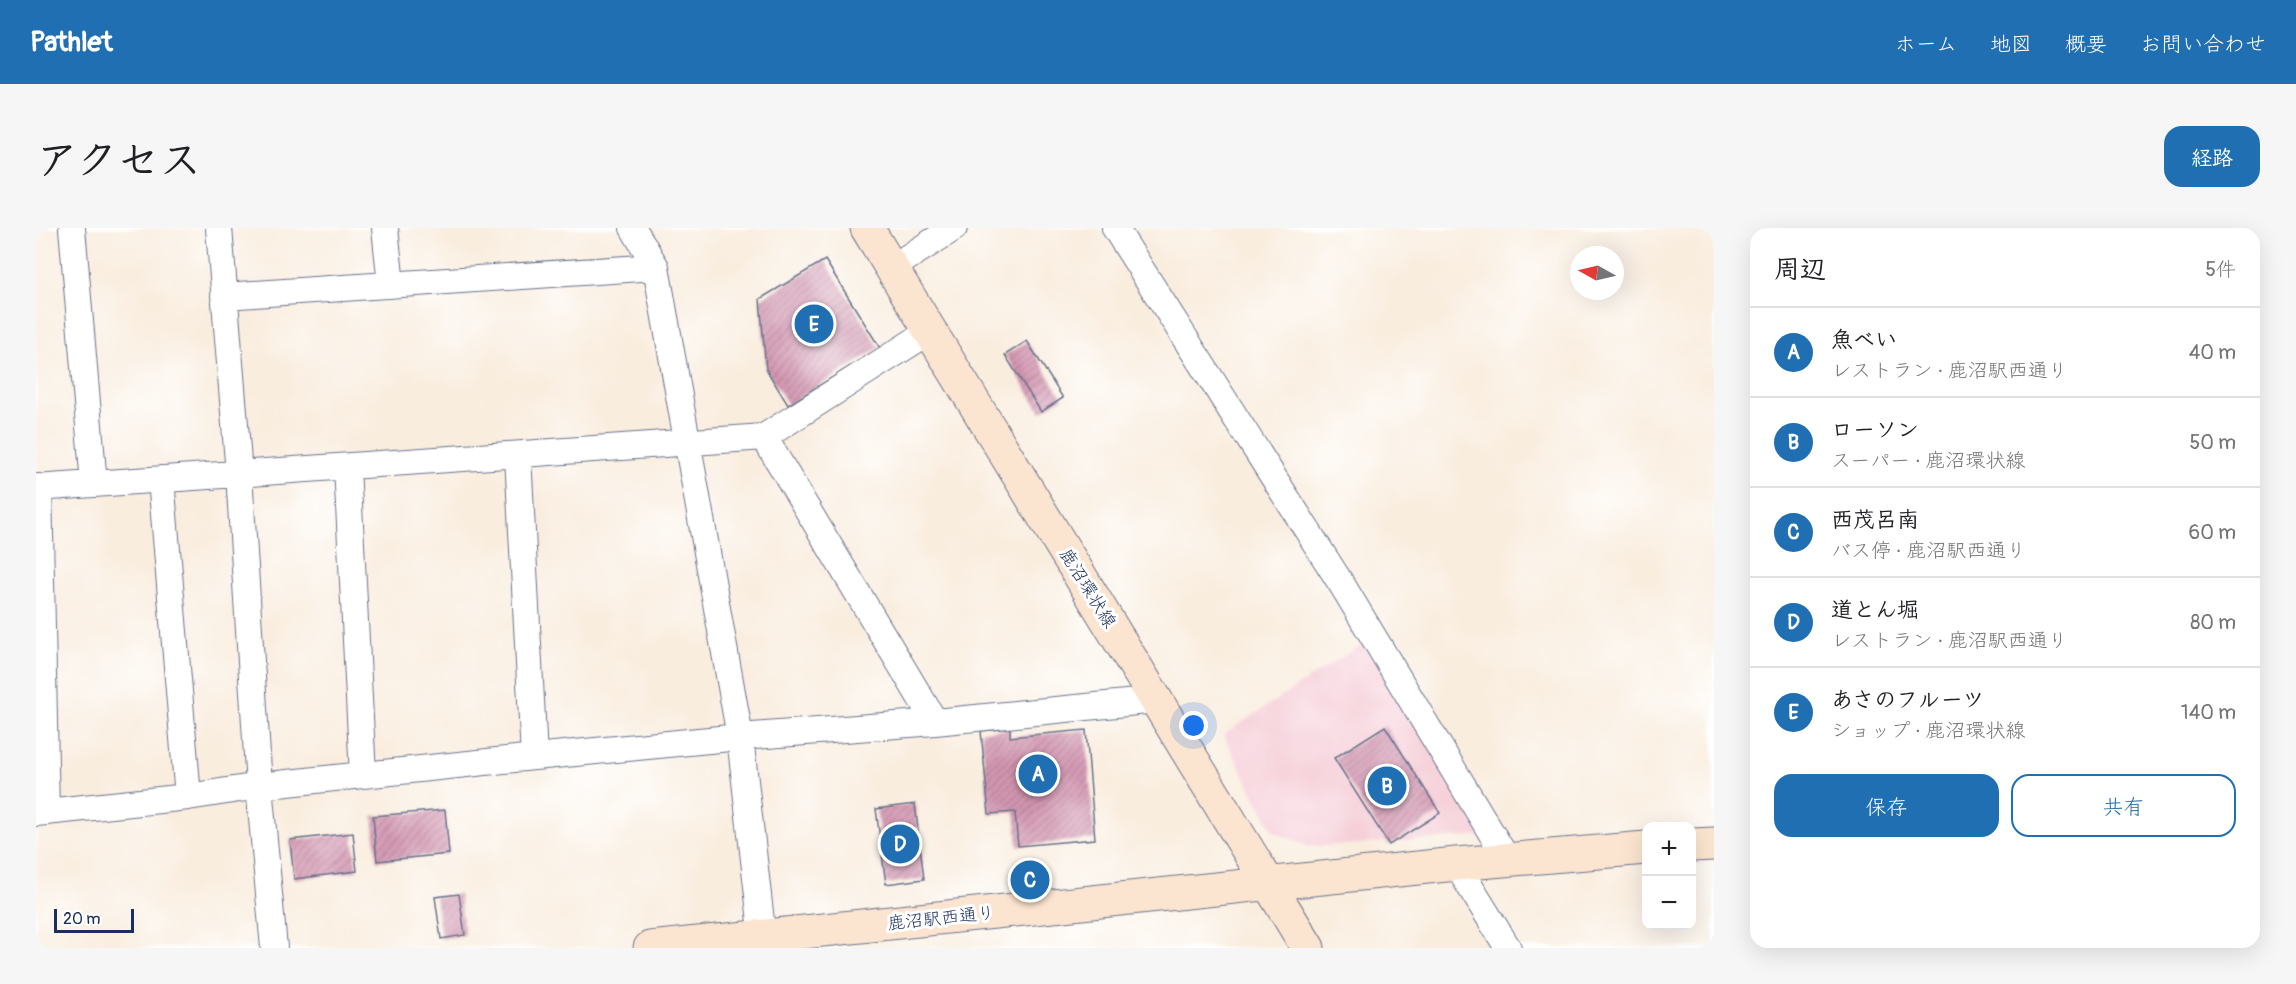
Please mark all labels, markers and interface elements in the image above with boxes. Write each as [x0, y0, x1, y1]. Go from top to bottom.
text: Pathlet [30, 25, 113, 60]
text: ホーム [1895, 31, 1957, 58]
text: 地図 [1990, 31, 2032, 58]
text: 概要 [2065, 31, 2107, 58]
text: お問い合わせ [2140, 31, 2266, 58]
button: 経路 [2164, 126, 2260, 187]
text: アクセス [36, 135, 201, 187]
north arrow [1570, 246, 1624, 300]
text: 周辺 [1774, 254, 1826, 286]
text: 5件 [2205, 257, 2236, 282]
pin: E [794, 302, 834, 346]
text: 魚べい [1831, 326, 1897, 354]
text: A [1787, 340, 1800, 365]
text: 40 m [2189, 340, 2236, 365]
text: レストラン · 鹿沼駅西通り [1831, 358, 2068, 383]
text: ローソン [1831, 416, 1919, 444]
text: B [1788, 430, 1799, 455]
text: 50 m [2189, 430, 2236, 455]
text: スーパー · 鹿沼環状線 [1831, 448, 2025, 473]
text: 西茂呂南 [1831, 506, 1919, 534]
text: C [1787, 520, 1800, 545]
text: 60 m [2189, 520, 2236, 545]
text: バス停 · 鹿沼駅西通り [1831, 538, 2026, 563]
street label: 鹿沼環状線 [1054, 544, 1121, 633]
text: 道とん堀 [1831, 596, 1919, 624]
text: D [1787, 610, 1800, 635]
text: 80 m [2190, 610, 2236, 635]
text: レストラン · 鹿沼駅西通り [1831, 628, 2068, 653]
text: あさのフルーツ [1831, 686, 1984, 714]
text: E [1788, 700, 1799, 725]
text: 140 m [2181, 700, 2236, 725]
your location [1179, 711, 1208, 740]
text: ショップ · 鹿沼環状線 [1831, 718, 2025, 743]
pin: A [1018, 752, 1058, 796]
pin: B [1368, 764, 1406, 808]
button: 保存 [1774, 774, 1999, 837]
button: 共有 [2011, 774, 2236, 837]
pin: D [880, 822, 920, 866]
map controls [1642, 822, 1696, 930]
button: + [1642, 822, 1696, 876]
pin: C [1010, 858, 1050, 902]
button: − [1642, 876, 1696, 930]
street label: 鹿沼駅西通り [886, 901, 996, 936]
scale bar [54, 906, 134, 934]
text: 20 m [63, 909, 101, 929]

